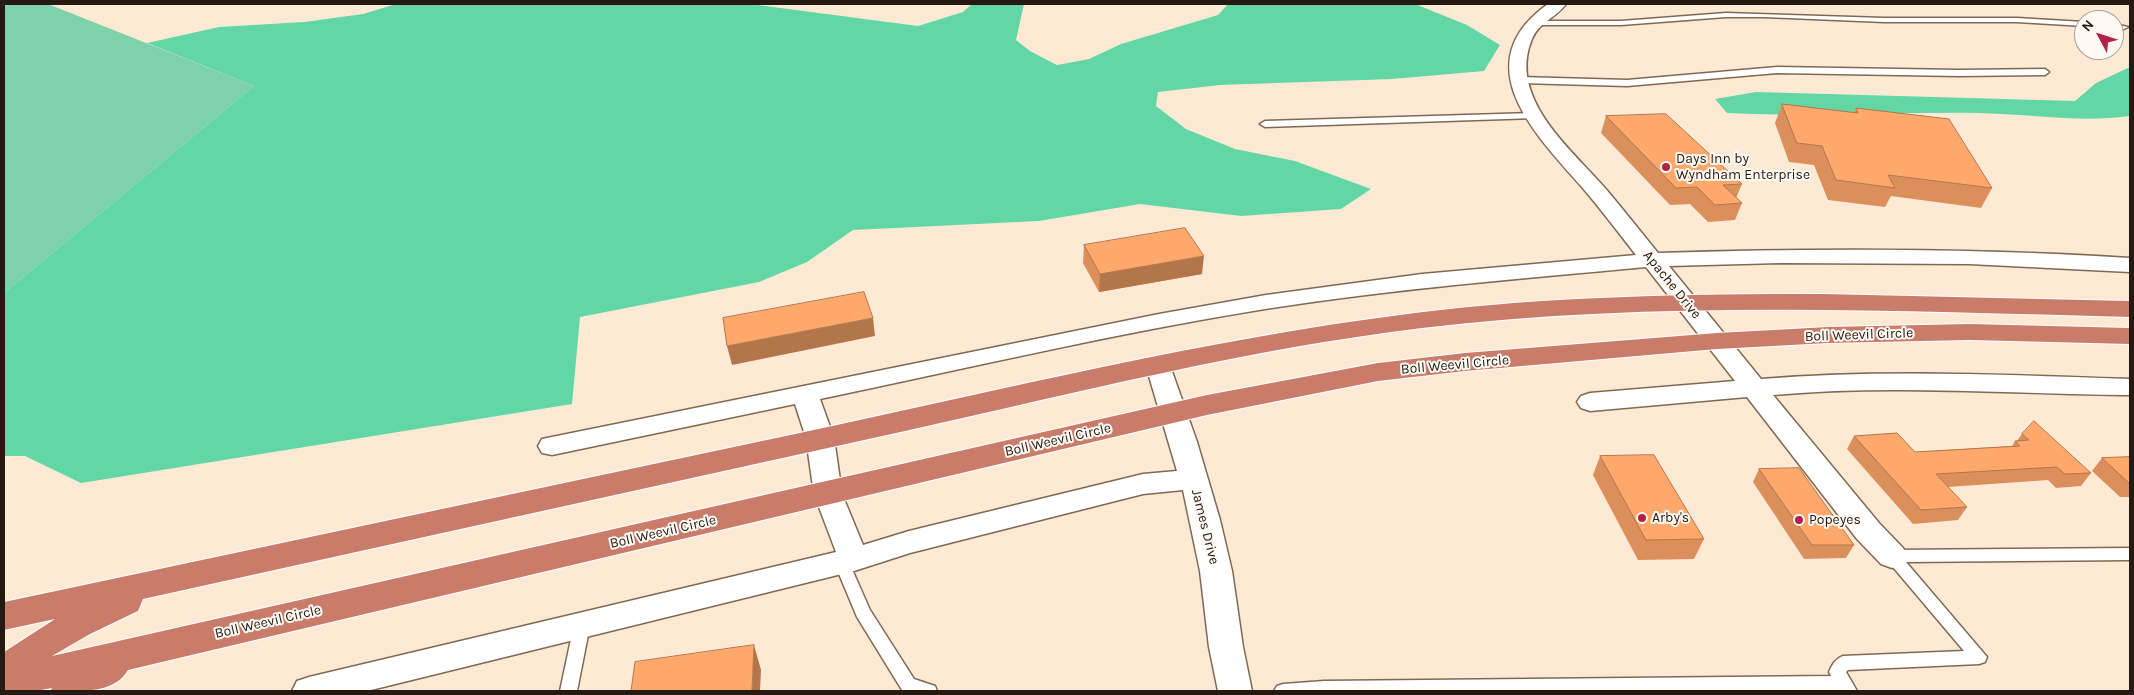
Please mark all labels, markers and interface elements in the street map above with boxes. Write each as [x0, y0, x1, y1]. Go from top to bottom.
north arrow [2074, 10, 2124, 60]
text: N [2078, 16, 2098, 35]
place label: Days Inn by Wyndham Enterprise [1676, 151, 1810, 184]
marker: Days Inn by Wyndham Enterprise [1660, 161, 1672, 173]
street label: Apache Drive [1639, 248, 1705, 322]
street label: Boll Weevil Circle [1804, 325, 1914, 345]
street label: Boll Weevil Circle [1400, 352, 1510, 378]
street label: Boll Weevil Circle [1003, 420, 1113, 460]
street label: James Drive [1188, 488, 1222, 566]
place label: Arby's [1652, 510, 1689, 526]
street label: Boll Weevil Circle [608, 512, 718, 552]
marker: Arby's [1636, 512, 1648, 524]
place label: Popeyes [1809, 512, 1861, 528]
marker: Popeyes [1793, 514, 1805, 526]
street label: Boll Weevil Circle [213, 602, 323, 642]

